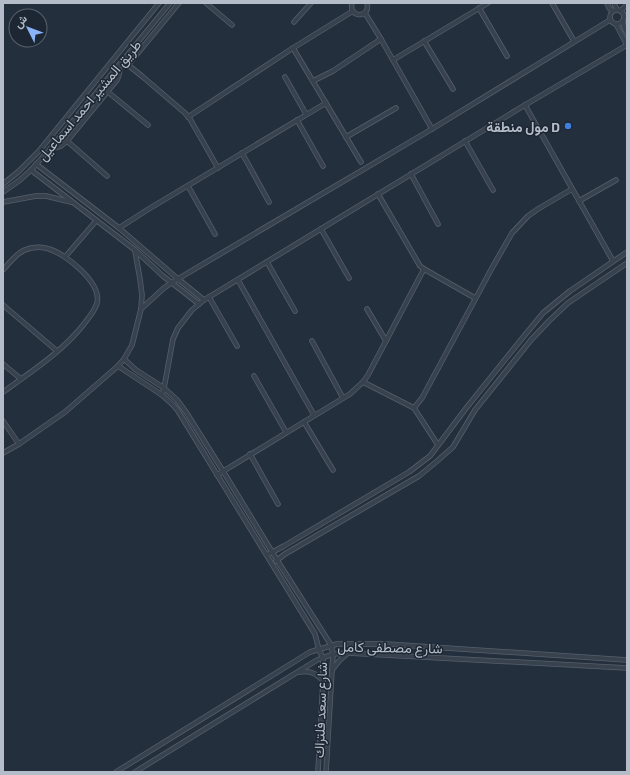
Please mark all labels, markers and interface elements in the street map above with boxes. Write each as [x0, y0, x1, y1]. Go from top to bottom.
north arrow [8, 8, 48, 48]
text: ش [11, 12, 30, 31]
street label: طريق المشير احمد اسماعيل [33, 36, 145, 165]
place label: مول منطقة D [486, 118, 560, 136]
marker: مول منطقة D [563, 121, 573, 131]
street label: شارع مصطفى كامل [337, 638, 443, 659]
street label: شارع سعد فلتراك [310, 662, 333, 758]

